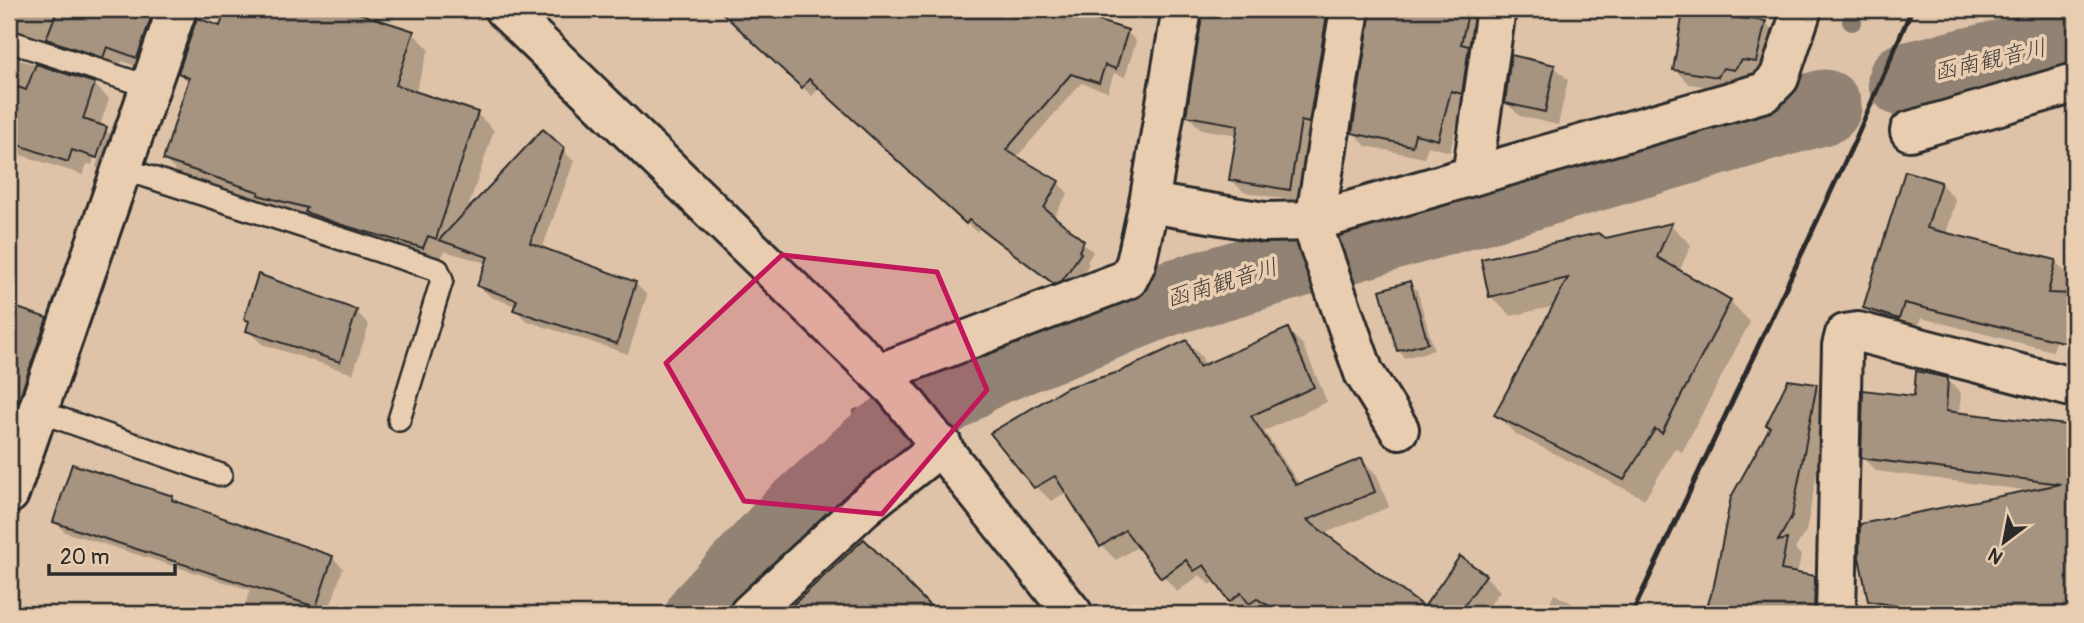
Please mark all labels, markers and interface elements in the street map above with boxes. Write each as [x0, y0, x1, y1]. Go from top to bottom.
water label: 函南観音川 [1931, 33, 2049, 87]
water label: 函南観音川 [1163, 252, 1281, 314]
north arrow [1968, 508, 2038, 578]
scale bar [49, 532, 175, 576]
text: N [1984, 542, 2007, 569]
text: 20 m [60, 544, 109, 571]

